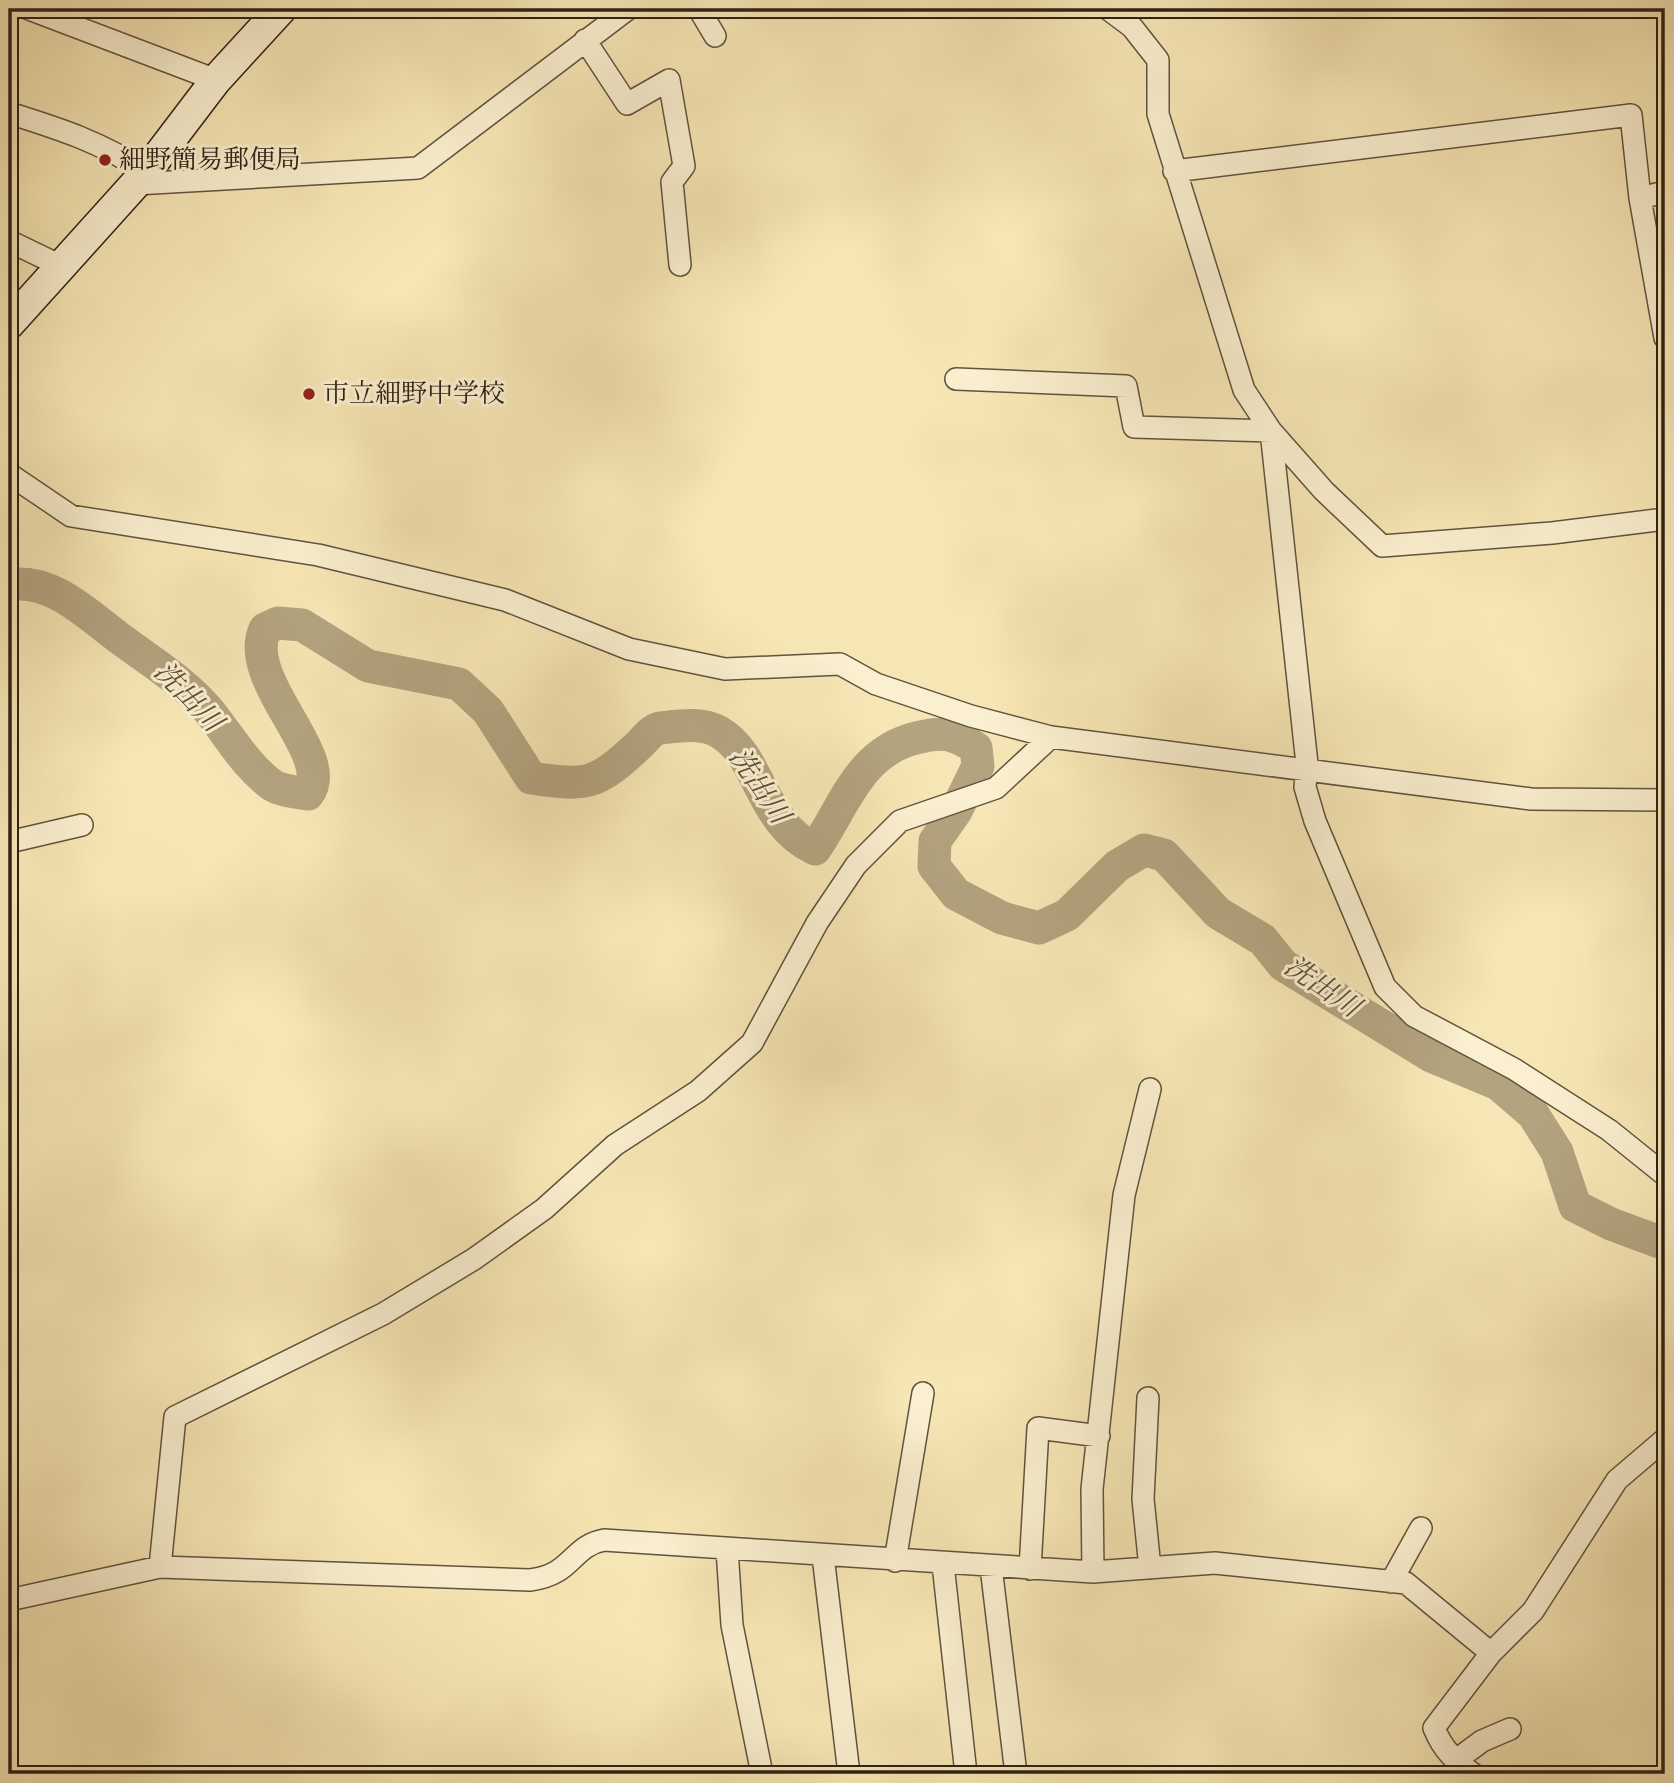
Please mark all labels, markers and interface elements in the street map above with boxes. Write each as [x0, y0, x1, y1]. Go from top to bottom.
place label: 細野簡易郵便局 [119, 144, 301, 176]
marker: 細野簡易郵便局 [97, 152, 113, 168]
place label: 市立細野中学校 [323, 378, 505, 410]
marker: 市立細野中学校 [301, 386, 317, 402]
water label: 洗出川 [146, 655, 232, 742]
water label: 洗出川 [721, 741, 799, 833]
water label: 洗出川 [1277, 949, 1369, 1027]

